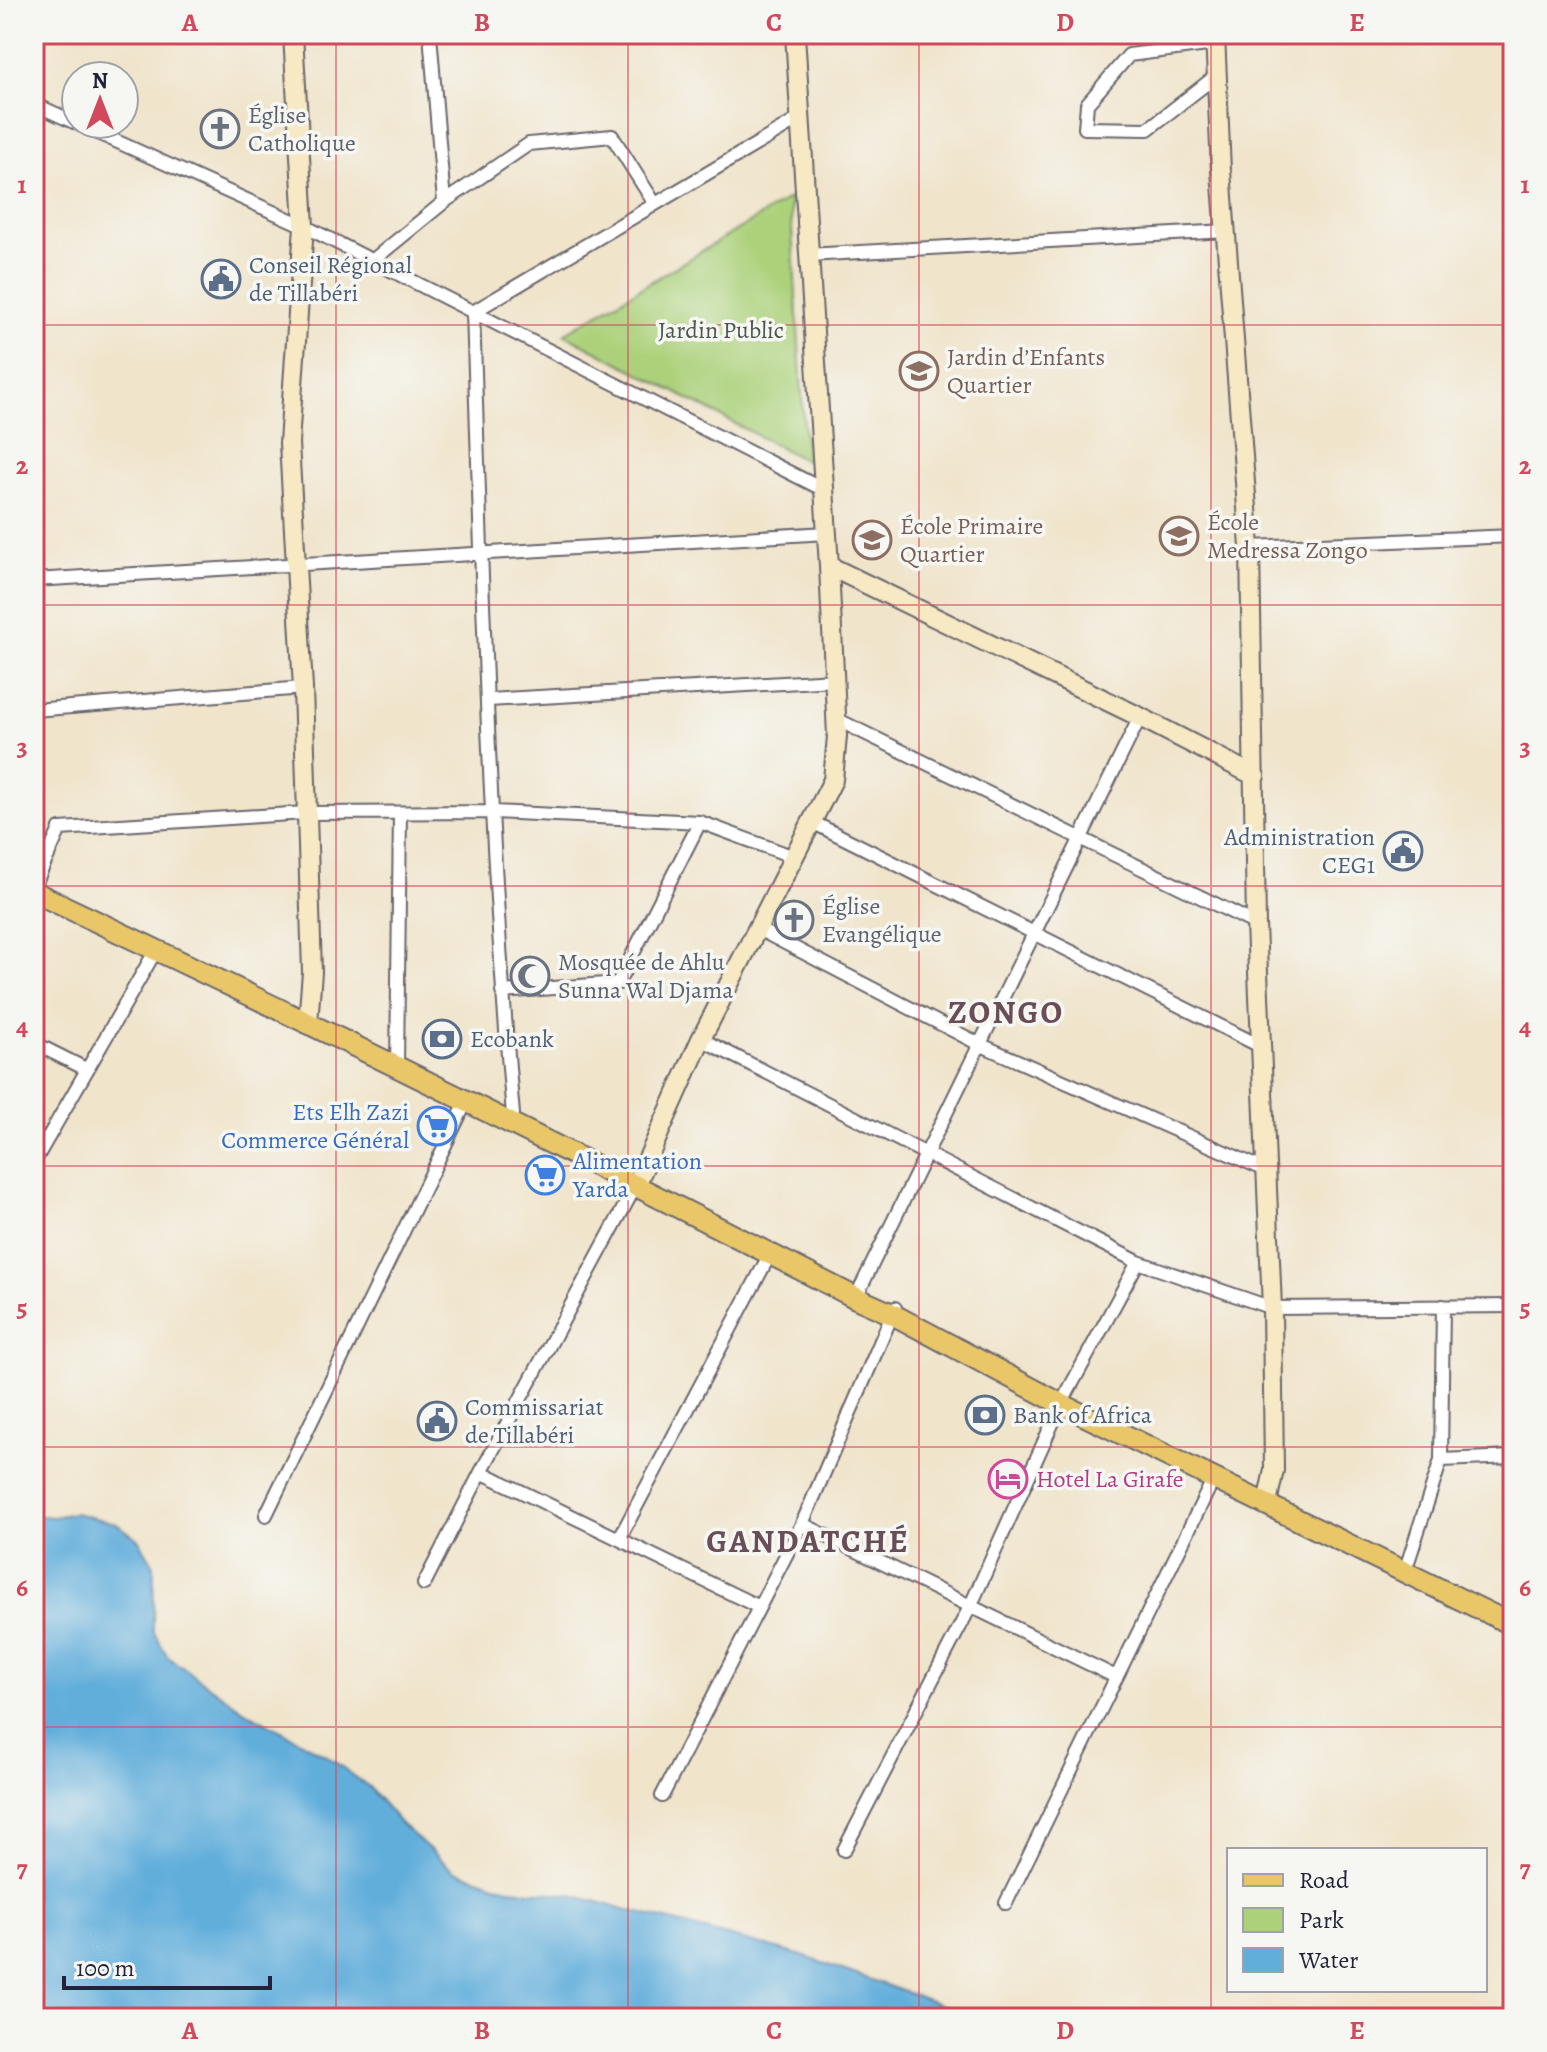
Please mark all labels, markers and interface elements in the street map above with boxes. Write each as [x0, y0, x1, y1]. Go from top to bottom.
text: A [181, 5, 199, 40]
text: B [474, 5, 490, 40]
text: C [766, 5, 782, 40]
text: D [1056, 5, 1074, 40]
text: E [1349, 5, 1365, 40]
north arrow [60, 60, 140, 140]
text: N [92, 66, 108, 96]
place label: Église Catholique [248, 99, 356, 159]
church icon: Église Catholique [199, 108, 241, 150]
text: 1 [17, 167, 27, 202]
text: 1 [1520, 167, 1530, 202]
place label: Conseil Régional de Tillabéri [249, 249, 412, 309]
public building icon: Conseil Régional de Tillabéri [200, 258, 242, 300]
park label: Jardin Public [658, 314, 784, 346]
place label: Jardin d’Enfants Quartier [947, 341, 1105, 401]
school or university icon: Jardin d’Enfants Quartier [898, 350, 940, 392]
text: 2 [16, 448, 29, 483]
text: 2 [1519, 448, 1532, 483]
place label: École Medressa Zongo [1207, 506, 1368, 566]
place label: École Primaire Quartier [900, 510, 1043, 570]
school or university icon: École Medressa Zongo [1158, 515, 1200, 557]
school or university icon: École Primaire Quartier [851, 519, 893, 561]
text: 3 [16, 729, 28, 764]
text: 3 [1519, 729, 1531, 764]
place label: Administration CEG1 [1223, 821, 1375, 881]
public building icon: Administration CEG1 [1382, 830, 1424, 872]
place label: Église Evangélique [822, 890, 942, 950]
church icon: Église Evangélique [773, 899, 815, 941]
place label: Mosquée de Ahlu Sunna Wal Djama [558, 946, 734, 1006]
mosque icon: Mosquée de Ahlu Sunna Wal Djama [509, 955, 551, 997]
district label: ZONGO [948, 990, 1064, 1034]
text: 4 [16, 1009, 28, 1044]
text: 4 [1519, 1009, 1531, 1044]
bank icon: Ecobank [421, 1018, 463, 1060]
place label: Ecobank [470, 1023, 554, 1055]
place label: Ets Elh Zazi Commerce Général [221, 1096, 409, 1156]
supermarket icon: Ets Elh Zazi Commerce Général [416, 1105, 458, 1147]
place label: Alimentation Yarda [572, 1145, 702, 1205]
supermarket icon: Alimentation Yarda [524, 1154, 566, 1196]
text: 5 [16, 1290, 28, 1325]
text: 5 [1519, 1290, 1531, 1325]
place label: Commissariat de Tillabéri [465, 1391, 604, 1451]
bank icon: Bank of Africa [964, 1394, 1006, 1436]
place label: Bank of Africa [1013, 1399, 1153, 1431]
public building icon: Commissariat de Tillabéri [416, 1400, 458, 1442]
hotel icon: Hotel La Girafe [987, 1458, 1029, 1500]
place label: Hotel La Girafe [1036, 1463, 1184, 1495]
district label: GANDATCHÉ [706, 1519, 910, 1563]
text: 6 [16, 1570, 28, 1605]
text: 6 [1519, 1570, 1531, 1605]
legend [1227, 1848, 1487, 1992]
text: 7 [16, 1851, 28, 1886]
text: 7 [1519, 1851, 1531, 1886]
text: Road [1299, 1864, 1349, 1896]
text: Park [1299, 1904, 1344, 1936]
scale bar [64, 1940, 270, 1990]
text: Water [1298, 1944, 1359, 1976]
text: 100 m [76, 1952, 135, 1984]
text: A [181, 2013, 199, 2048]
text: B [474, 2013, 490, 2048]
text: C [766, 2013, 782, 2048]
text: D [1056, 2013, 1074, 2048]
text: E [1349, 2013, 1365, 2048]

